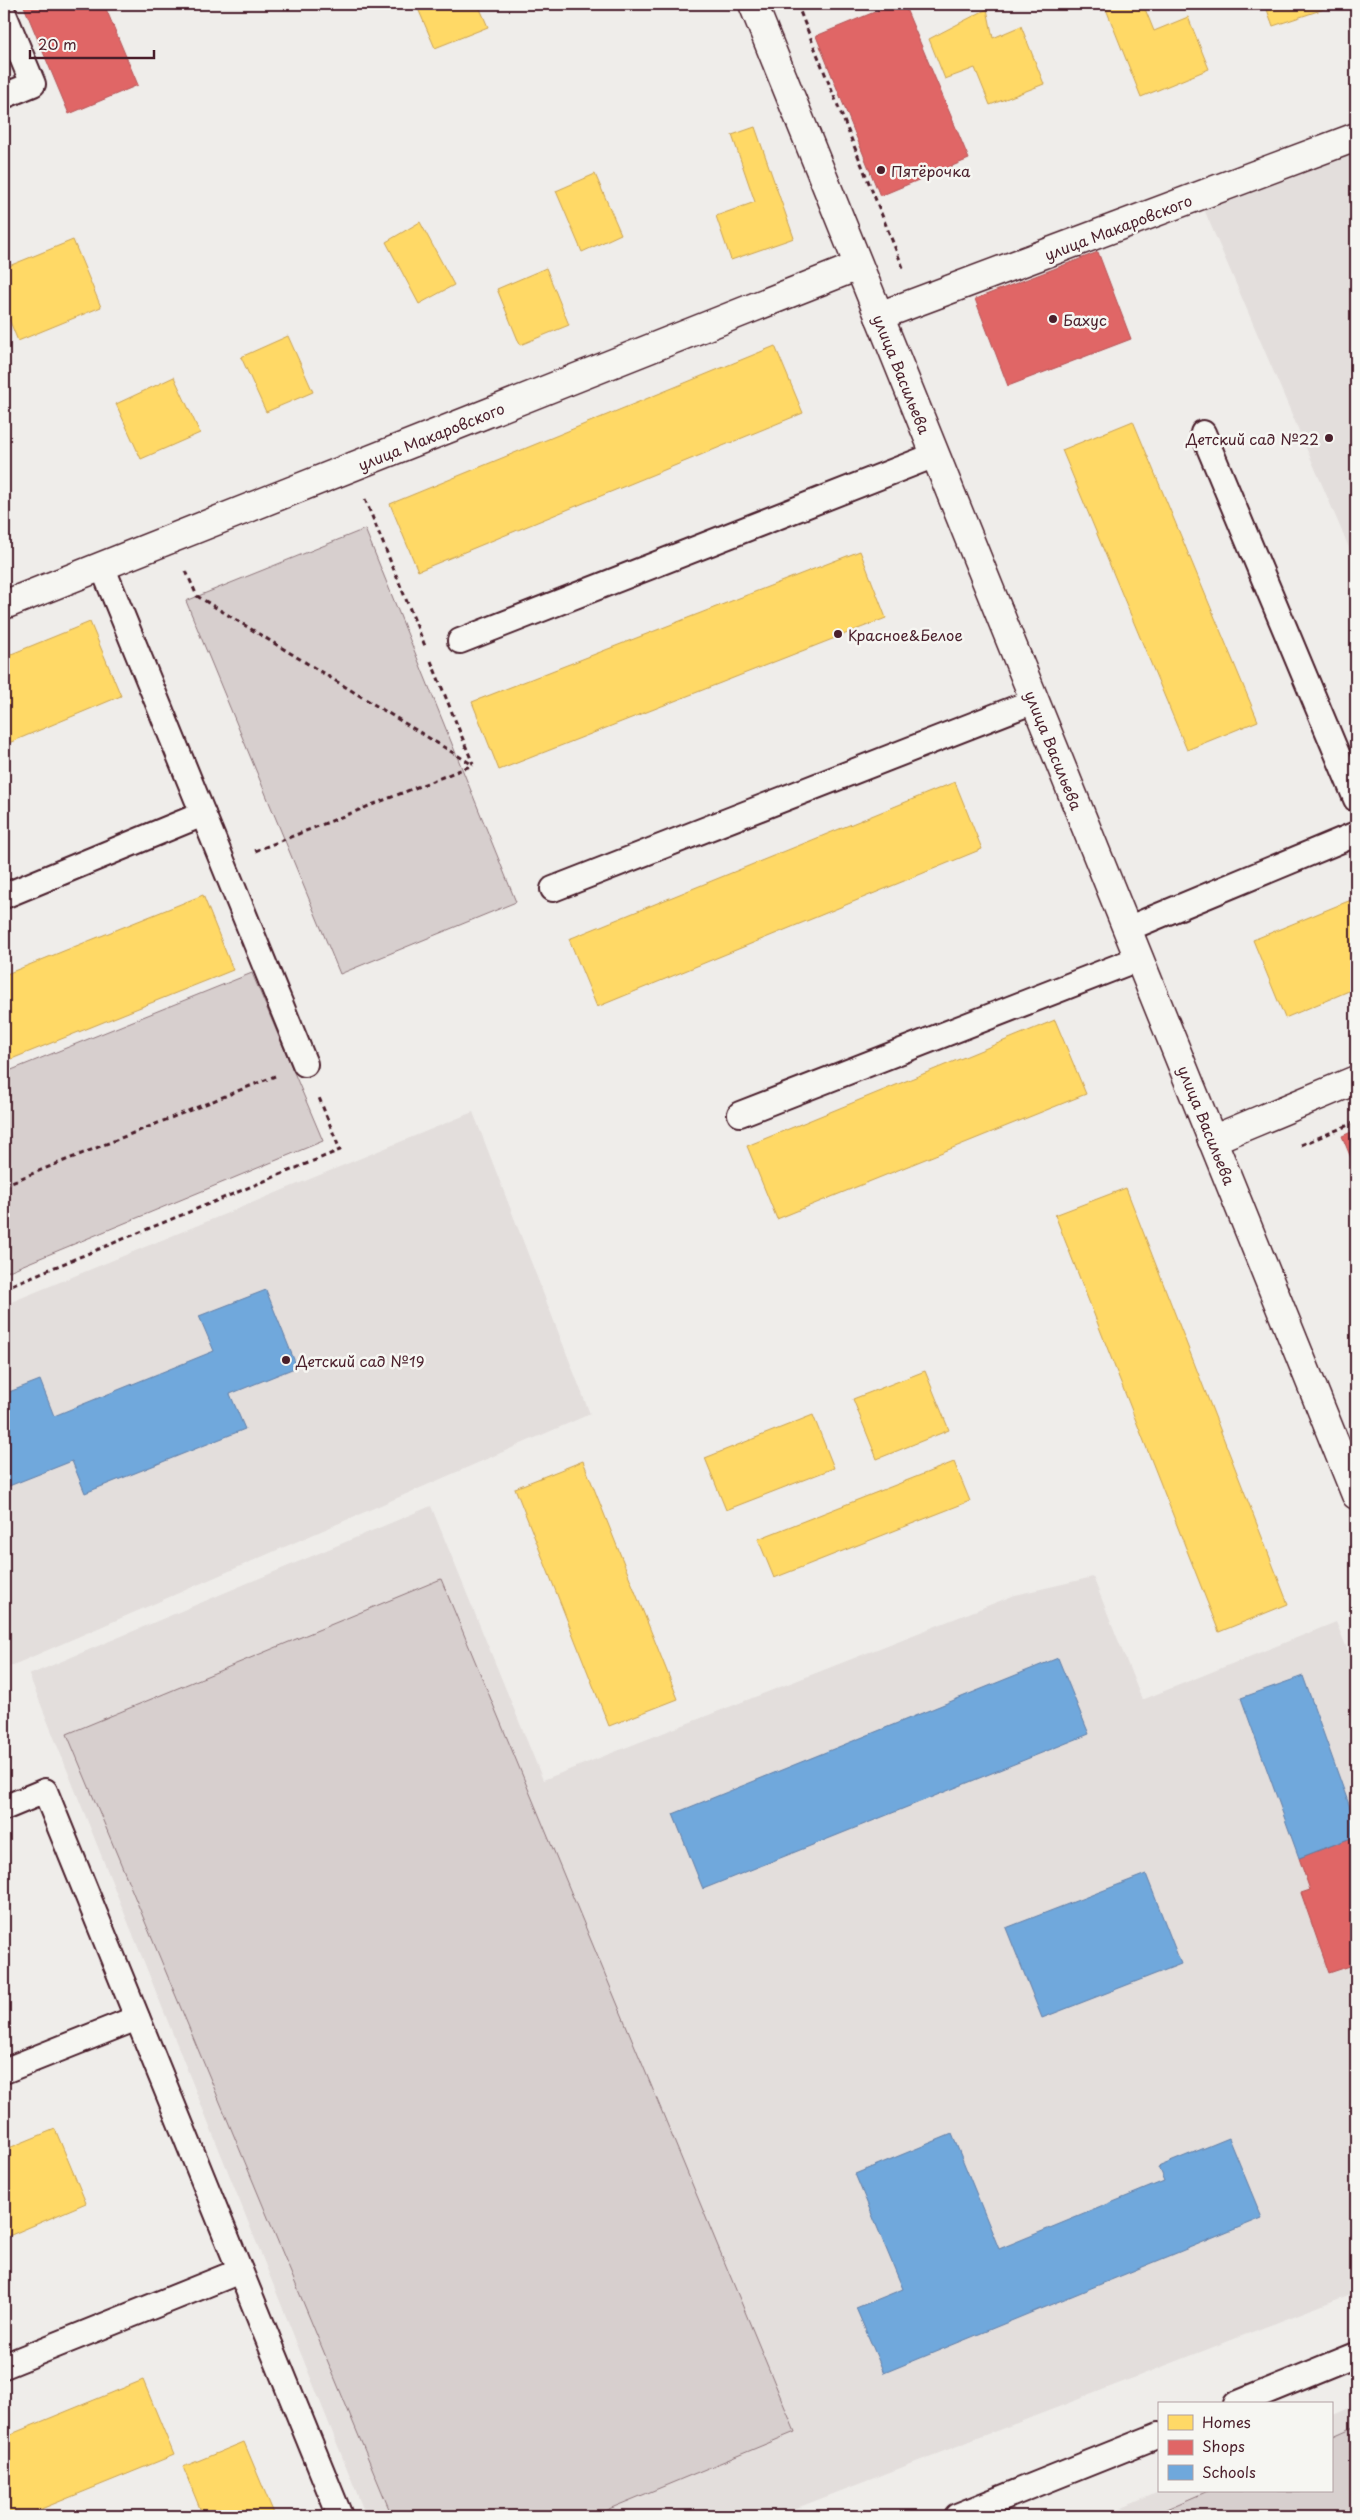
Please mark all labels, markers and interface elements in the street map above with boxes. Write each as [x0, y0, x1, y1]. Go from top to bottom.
scale bar [30, 28, 154, 60]
text: 20 m [38, 32, 77, 55]
place label: Пятёрочка [891, 159, 971, 182]
marker: Пятёрочка [875, 164, 887, 176]
street label: улица Макаровского [1041, 188, 1195, 266]
place label: Бахус [1063, 308, 1107, 331]
street label: улица Васильева [868, 311, 937, 438]
marker: Бахус [1047, 313, 1059, 325]
street label: улица Макаровского [354, 396, 508, 476]
place label: Детский сад №22 [1185, 427, 1319, 450]
marker: Детский сад №22 [1323, 432, 1335, 444]
place label: Красное&Белое [848, 623, 963, 646]
marker: Красное&Белое [832, 628, 844, 640]
street label: улица Васильева [1020, 687, 1089, 814]
street label: улица Васильева [1173, 1062, 1242, 1189]
place label: Детский сад №19 [295, 1349, 424, 1372]
marker: Детский сад №19 [280, 1354, 292, 1366]
legend [1158, 2402, 1332, 2492]
text: Homes [1202, 2410, 1251, 2433]
text: Shops [1202, 2434, 1245, 2457]
text: Schools [1202, 2460, 1256, 2483]

